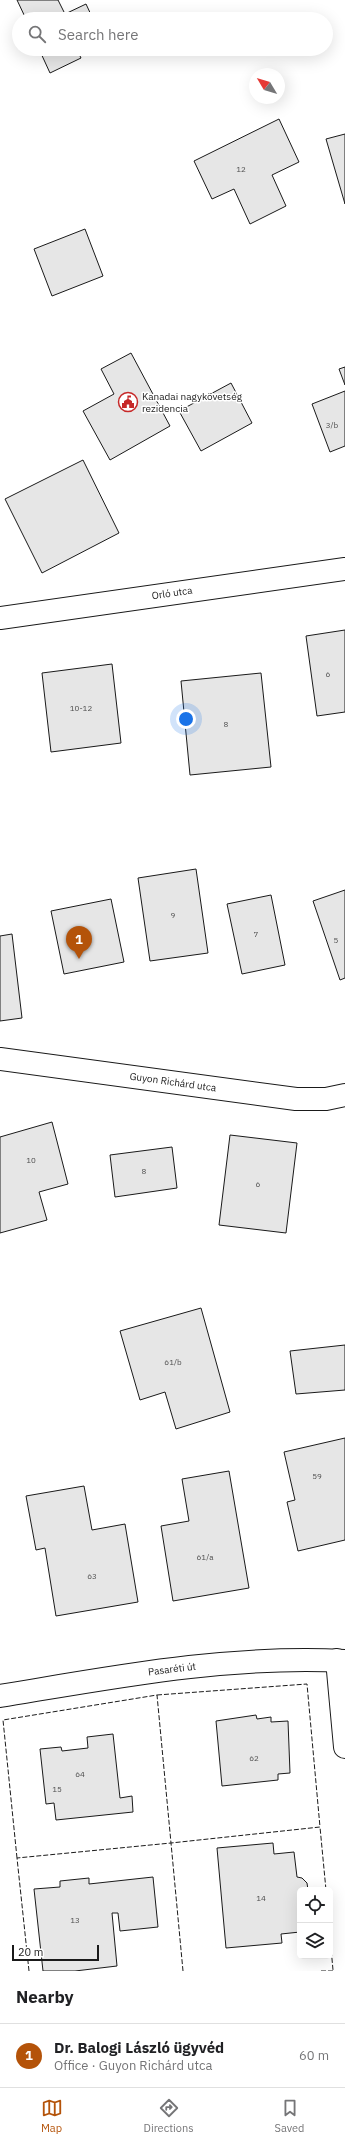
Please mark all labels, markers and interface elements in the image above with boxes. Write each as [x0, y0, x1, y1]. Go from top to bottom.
search box [12, 12, 333, 56]
icon: search [26, 23, 48, 45]
text: Search here [58, 25, 138, 44]
north arrow [249, 68, 285, 104]
house number: 12 [236, 164, 246, 174]
place label: Kanadai nagykövetség rezidencia [142, 390, 243, 415]
public building icon: Kanadai nagykövetség rezidencia [117, 391, 139, 413]
house number: 3/b [326, 420, 339, 430]
street label: Orló utca [151, 584, 194, 602]
house number: 6 [326, 669, 331, 679]
house number: 10-12 [70, 703, 92, 713]
your location [176, 709, 196, 729]
house number: 8 [224, 719, 229, 729]
house number: 9 [171, 910, 176, 920]
pin: 1 [66, 926, 92, 959]
house number: 7 [254, 929, 259, 939]
house number: 5 [334, 935, 339, 945]
street label: Guyon Richárd utca [129, 1069, 218, 1095]
house number: 10 [26, 1155, 36, 1165]
house number: 8 [142, 1166, 147, 1176]
house number: 6 [256, 1179, 261, 1189]
house number: 61/b [164, 1357, 182, 1367]
house number: 59 [312, 1471, 322, 1481]
house number: 61/a [197, 1552, 214, 1562]
house number: 63 [87, 1571, 97, 1581]
street label: Pasaréti út [147, 1660, 197, 1678]
house number: 62 [249, 1753, 259, 1763]
house number: 64 [75, 1769, 85, 1779]
house number: 15 [52, 1784, 62, 1794]
map controls [297, 1887, 333, 1959]
button: locate [297, 1887, 333, 1923]
house number: 14 [256, 1893, 266, 1903]
house number: 13 [70, 1915, 80, 1925]
button: layers [297, 1923, 333, 1959]
scale bar [12, 1943, 99, 1962]
text: 20 m [18, 1945, 43, 1959]
text: Nearby [16, 1986, 74, 2008]
text: Dr. Balogi László ügyvéd [54, 2038, 224, 2057]
text: 1 [25, 2047, 33, 2064]
text: 60 m [299, 2047, 329, 2064]
text: Office · Guyon Richárd utca [54, 2057, 212, 2074]
tab: Map [41, 2097, 63, 2135]
tab: Directions [144, 2097, 194, 2135]
tab: Saved [275, 2097, 304, 2135]

